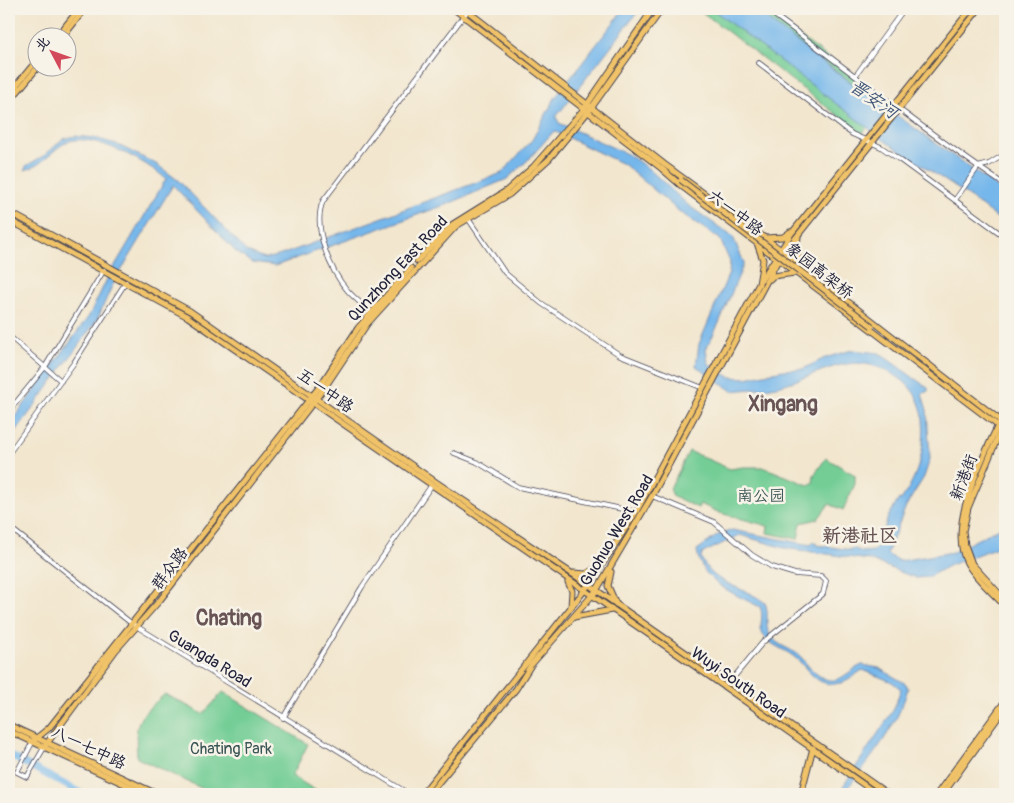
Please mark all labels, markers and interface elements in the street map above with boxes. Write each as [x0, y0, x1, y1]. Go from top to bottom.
north arrow [28, 28, 78, 78]
text: 北 [32, 33, 54, 55]
water label: 晋安河 [845, 75, 905, 126]
street label: 六一中路 [704, 186, 767, 240]
street label: Qunzhong East Road [343, 212, 452, 326]
street label: 象园高架桥 [782, 238, 857, 303]
street label: 五一中路 [293, 364, 357, 417]
district label: Xingang [748, 391, 818, 418]
street label: 新港街 [946, 451, 982, 503]
street label: Guohuo West Road [576, 471, 658, 590]
park label: 南公园 [737, 486, 785, 506]
district label: 新港社区 [822, 524, 898, 548]
street label: 群众路 [147, 543, 192, 594]
district label: Chating [196, 605, 263, 632]
street label: Guangda Road [164, 625, 255, 692]
street label: Wuyi South Road [687, 643, 790, 723]
street label: 八一七中路 [48, 722, 129, 774]
park label: Chating Park [190, 739, 272, 759]

